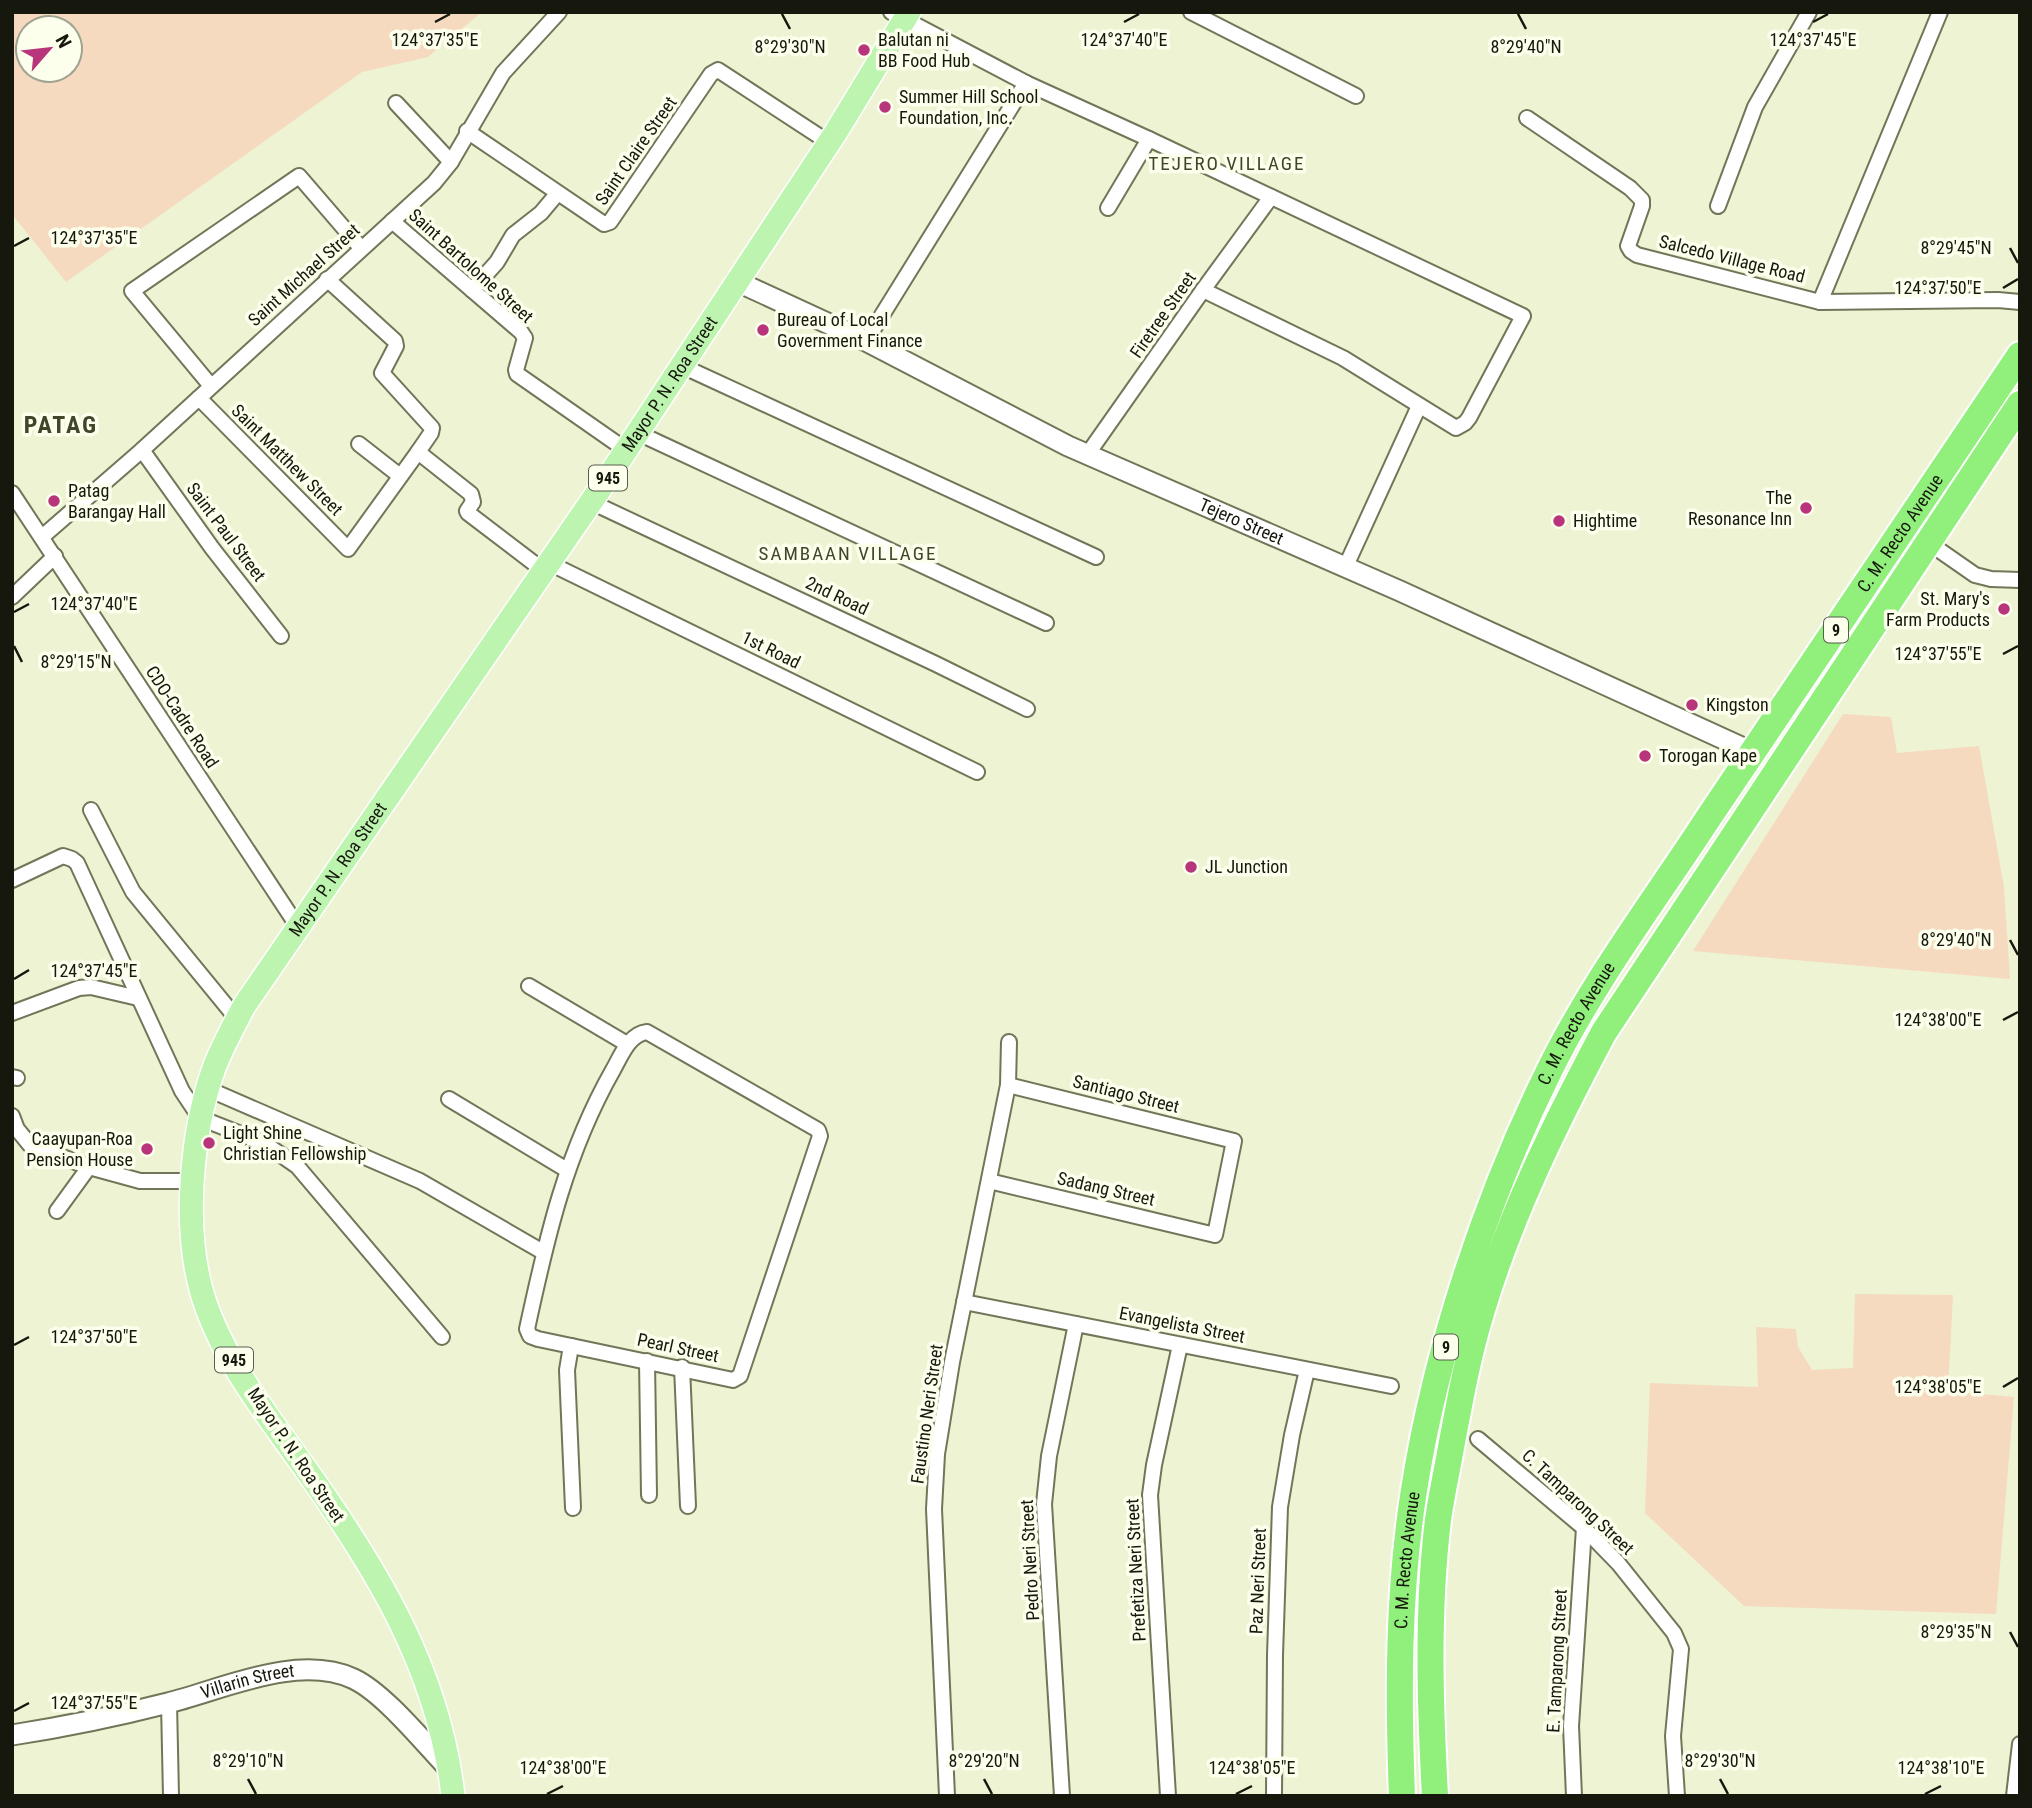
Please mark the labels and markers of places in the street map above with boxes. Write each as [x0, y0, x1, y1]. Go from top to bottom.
place label: Balutan ni BB Food Hub [878, 29, 970, 71]
marker: Balutan ni BB Food Hub [856, 42, 872, 58]
place label: Summer Hill School Foundation, Inc. [899, 86, 1038, 128]
marker: Summer Hill School Foundation, Inc. [877, 99, 893, 115]
place label: Bureau of Local Government Finance [777, 309, 923, 351]
marker: Bureau of Local Government Finance [755, 322, 771, 338]
place label: Patag Barangay Hall [68, 480, 166, 522]
place label: The Resonance Inn [1688, 487, 1792, 529]
marker: Patag Barangay Hall [46, 493, 62, 509]
marker: The Resonance Inn [1798, 500, 1814, 516]
place label: Hightime [1573, 510, 1637, 531]
marker: Hightime [1551, 513, 1567, 529]
place label: St. Mary's Farm Products [1886, 588, 1990, 630]
marker: St. Mary's Farm Products [1996, 601, 2012, 617]
place label: Kingston [1706, 694, 1769, 715]
marker: Kingston [1684, 697, 1700, 713]
place label: Torogan Kape [1659, 745, 1757, 766]
marker: Torogan Kape [1637, 748, 1653, 764]
place label: JL Junction [1205, 856, 1288, 877]
marker: JL Junction [1183, 859, 1199, 875]
place label: Light Shine Christian Fellowship [223, 1122, 367, 1164]
place label: Caayupan-Roa Pension House [26, 1128, 133, 1170]
marker: Light Shine Christian Fellowship [201, 1135, 217, 1151]
marker: Caayupan-Roa Pension House [139, 1141, 155, 1157]

